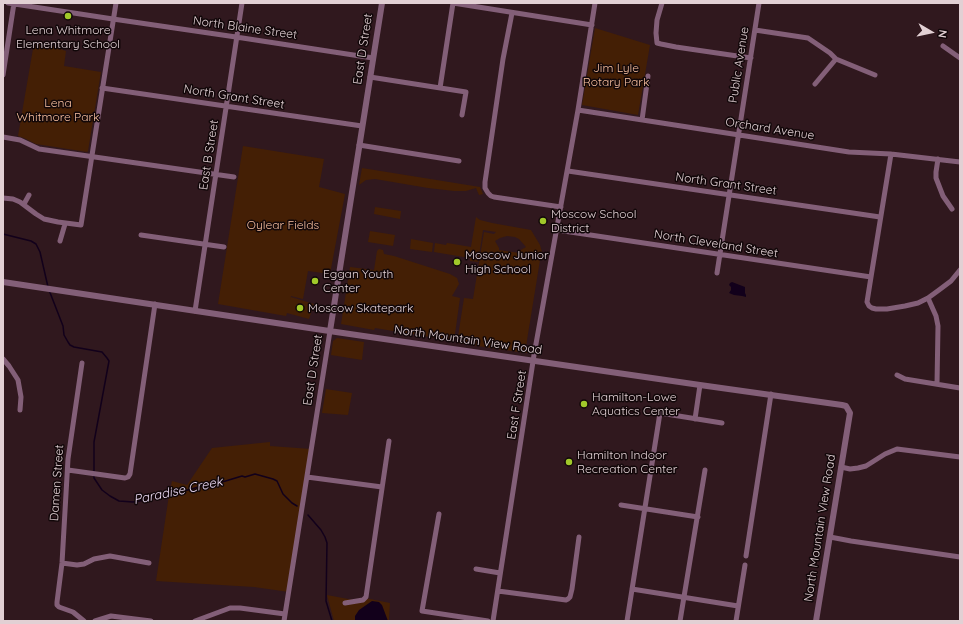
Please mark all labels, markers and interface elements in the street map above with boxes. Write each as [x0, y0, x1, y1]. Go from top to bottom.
marker: Lena Whitmore Elementary School [63, 11, 73, 21]
street label: East D Street [350, 12, 376, 86]
north arrow [911, 12, 951, 52]
street label: North Blaine Street [192, 14, 298, 42]
place label: Lena Whitmore Elementary School [16, 23, 120, 51]
street label: Public Avenue [726, 26, 752, 104]
text: N [935, 29, 950, 39]
park label: Jim Lyle Rotary Park [583, 61, 649, 89]
street label: North Grant Street [183, 82, 285, 112]
park label: Lena Whitmore Park [16, 96, 100, 124]
street label: Orchard Avenue [725, 115, 815, 143]
street label: East B Street [196, 119, 222, 191]
street label: North Grant Street [675, 170, 777, 198]
place label: Moscow School District [551, 207, 637, 235]
marker: Moscow School District [538, 216, 548, 226]
park label: Oylear Fields [247, 218, 319, 232]
street label: North Cleveland Street [653, 227, 779, 261]
place label: Moscow Junior High School [465, 248, 549, 276]
marker: Moscow Junior High School [452, 257, 462, 267]
place label: Eggan Youth Center [323, 267, 393, 295]
marker: Eggan Youth Center [310, 276, 320, 286]
place label: Moscow Skatepark [308, 301, 413, 315]
marker: Moscow Skatepark [295, 303, 305, 313]
street label: North Mountain View Road [393, 322, 543, 358]
street label: East D Street [300, 333, 326, 407]
street label: East F Street [504, 369, 530, 441]
place label: Hamilton-Lowe Aquatics Center [592, 390, 680, 418]
marker: Hamilton-Lowe Aquatics Center [579, 399, 589, 409]
street label: Damen Street [47, 444, 67, 522]
place label: Hamilton Indoor Recreation Center [577, 448, 677, 476]
street label: North Mountain View Road [801, 453, 839, 603]
marker: Hamilton Indoor Recreation Center [564, 457, 574, 467]
water label: Paradise Creek [132, 474, 224, 508]

